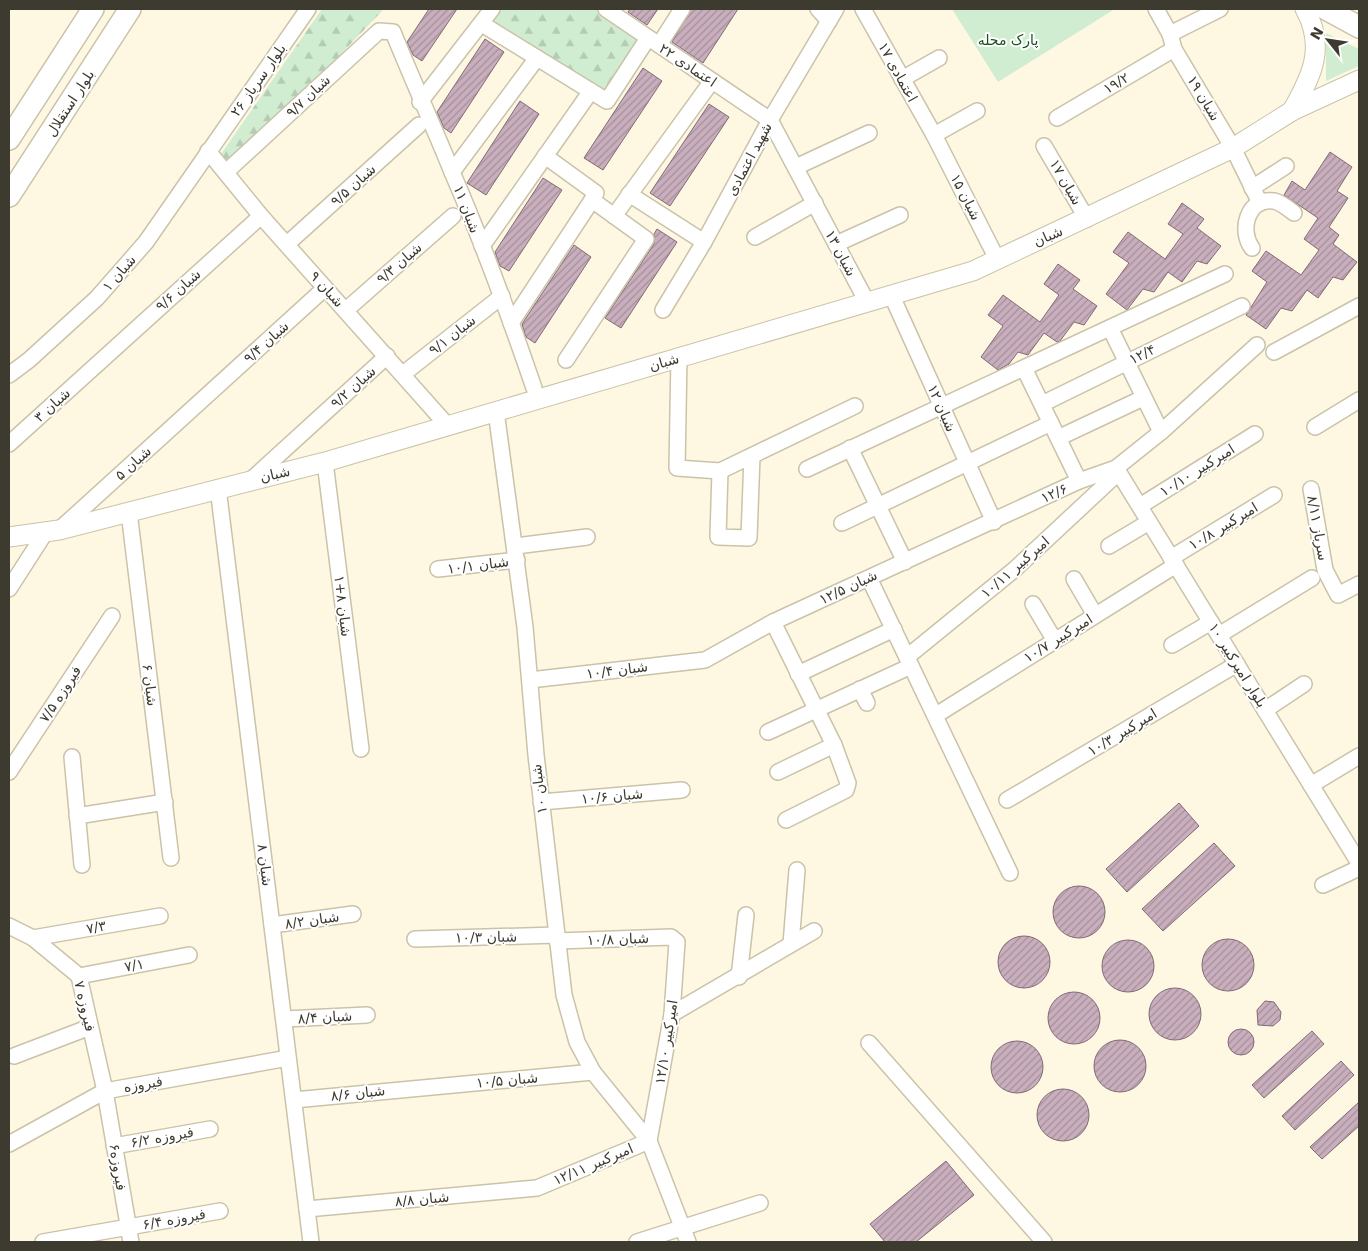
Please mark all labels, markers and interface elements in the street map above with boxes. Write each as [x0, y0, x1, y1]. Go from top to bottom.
north arrow [1303, 15, 1353, 65]
text: N [1307, 24, 1327, 43]
park label: پارک محله [978, 32, 1038, 49]
street label: ۱۷ اعتمادی [875, 39, 921, 105]
street label: ۲۲ اعتمادی [656, 40, 720, 90]
street label: ۲۶ بلوار سرباز [227, 41, 290, 120]
street label: بلوار استقلال [43, 67, 98, 140]
street label: ۱۹/۲ [1100, 69, 1132, 97]
street label: ۹/۷ شبان [283, 71, 333, 121]
street label: ۱۹ شبان [1184, 72, 1224, 124]
street label: شهید اعتمادی [723, 120, 776, 199]
street label: ۱۷ شبان [1047, 156, 1085, 208]
street label: ۹/۵ شبان [327, 161, 379, 209]
street label: ۱۵ شبان [948, 171, 984, 223]
street label: ۱۱ شبان [451, 183, 483, 235]
street label: شبان [1031, 222, 1065, 250]
street label: ۱۳ شبان [822, 227, 860, 279]
street label: ۹/۳ شبان [373, 239, 425, 287]
street label: ۱ شبان [99, 252, 139, 294]
street label: ۹/۶ شبان [152, 266, 204, 314]
street label: ۹ شبان [307, 268, 347, 310]
street label: ۹/۱ شبان [426, 312, 478, 358]
street label: ۹/۴ شبان [240, 318, 292, 366]
street label: ۱۲/۴ [1126, 341, 1158, 367]
street label: شبان [647, 350, 681, 374]
street label: ۹/۲ شبان [327, 363, 379, 411]
street label: ۱۲ شبان [925, 382, 959, 434]
street label: ۳ شبان [31, 385, 73, 425]
street label: ۱۰/۱۰ امیرکبیر [1157, 441, 1238, 500]
street label: ۵ شبان [112, 443, 154, 483]
street label: شبان [258, 463, 292, 485]
street label: ۱۲/۶ [1038, 480, 1070, 506]
street label: ۸/۱۱ سرباز [1303, 494, 1332, 562]
street label: ۱۰/۸ امیرکبیر [1185, 499, 1261, 554]
street label: ۱۰/۱۱ امیرکبیر [978, 533, 1053, 602]
street label: ۱۰/۱ شبان [446, 553, 510, 577]
street label: ۱۲/۵ شبان [816, 567, 880, 607]
street label: ۱+۸ شبان [331, 574, 355, 638]
street label: ۱۰/۷ امیرکبیر [1021, 611, 1096, 666]
street label: ۱۰ بلوار امیرکبیر [1205, 620, 1270, 711]
street label: ۱۰/۴ شبان [585, 658, 649, 682]
street label: ۷/۵ فیروزه [36, 663, 85, 726]
street label: ۶ شبان [139, 663, 161, 707]
street label: ۱۰/۳ امیرکبیر [1084, 705, 1160, 760]
street label: ۱۰ شبان [528, 763, 550, 815]
street label: ۱۰/۶ شبان [580, 785, 644, 807]
street label: ۸ شبان [254, 843, 276, 887]
street label: ۸/۲ شبان [284, 908, 340, 932]
street label: ۷/۳ [85, 917, 108, 937]
street label: ۱۰/۳ شبان [455, 928, 517, 946]
street label: ۱۰/۸ شبان [587, 930, 649, 948]
street label: ۷/۱ [123, 955, 145, 975]
street label: ۷ فیروزه [70, 979, 99, 1033]
street label: ۱۲/۱۰ امیرکبیر [651, 999, 682, 1086]
street label: ۸/۴ شبان [297, 1008, 353, 1026]
street label: ۱۰/۵ شبان [475, 1069, 539, 1091]
street label: فیروزه [122, 1073, 164, 1096]
street label: ۸/۶ شبان [330, 1082, 386, 1104]
street label: ۶/۲ فیروزه [129, 1124, 195, 1151]
street label: ۱۲/۱۱ امیرکبیر [551, 1140, 636, 1189]
street label: فیروزه۶ [105, 1143, 130, 1192]
street label: ۸/۸ شبان [394, 1189, 450, 1209]
street label: ۶/۴ فیروزه [141, 1206, 207, 1233]

